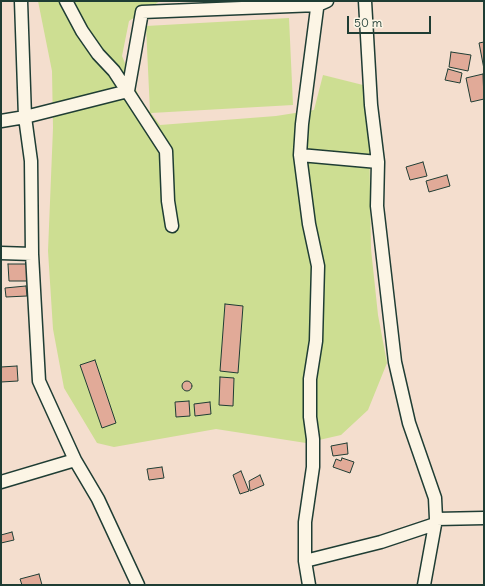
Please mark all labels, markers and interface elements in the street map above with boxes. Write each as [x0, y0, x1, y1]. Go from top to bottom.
scale bar [349, 8, 433, 34]
text: 50 m [354, 15, 382, 30]

